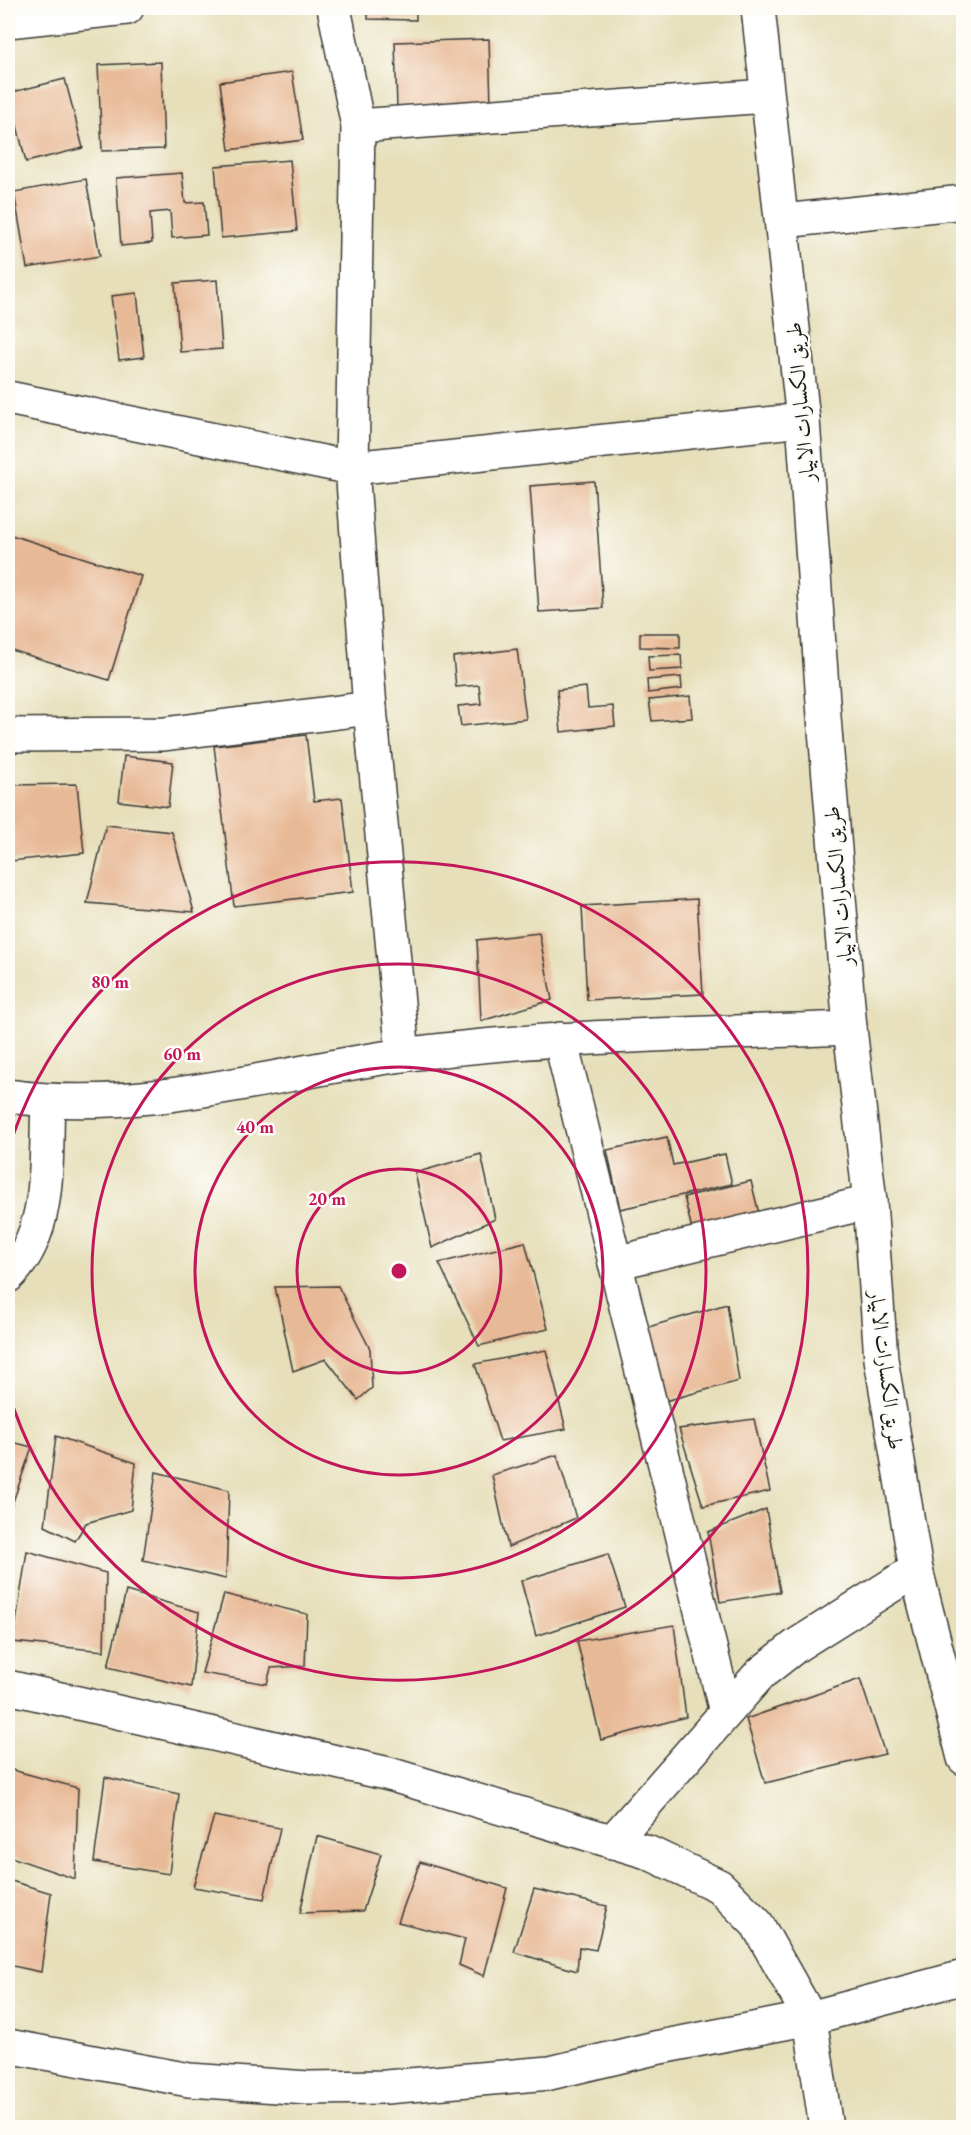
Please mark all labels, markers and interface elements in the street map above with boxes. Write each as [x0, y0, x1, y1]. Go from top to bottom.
street label: طريق الكسارات الابيار [780, 321, 821, 485]
street label: طريق الكسارات الابيار [818, 805, 859, 969]
text: 80 m [91, 970, 129, 993]
text: 60 m [163, 1042, 201, 1065]
text: 40 m [236, 1115, 274, 1138]
text: 20 m [308, 1187, 346, 1210]
centre of rings [389, 1261, 409, 1281]
street label: طريق الكسارات الابيار [864, 1287, 910, 1451]

